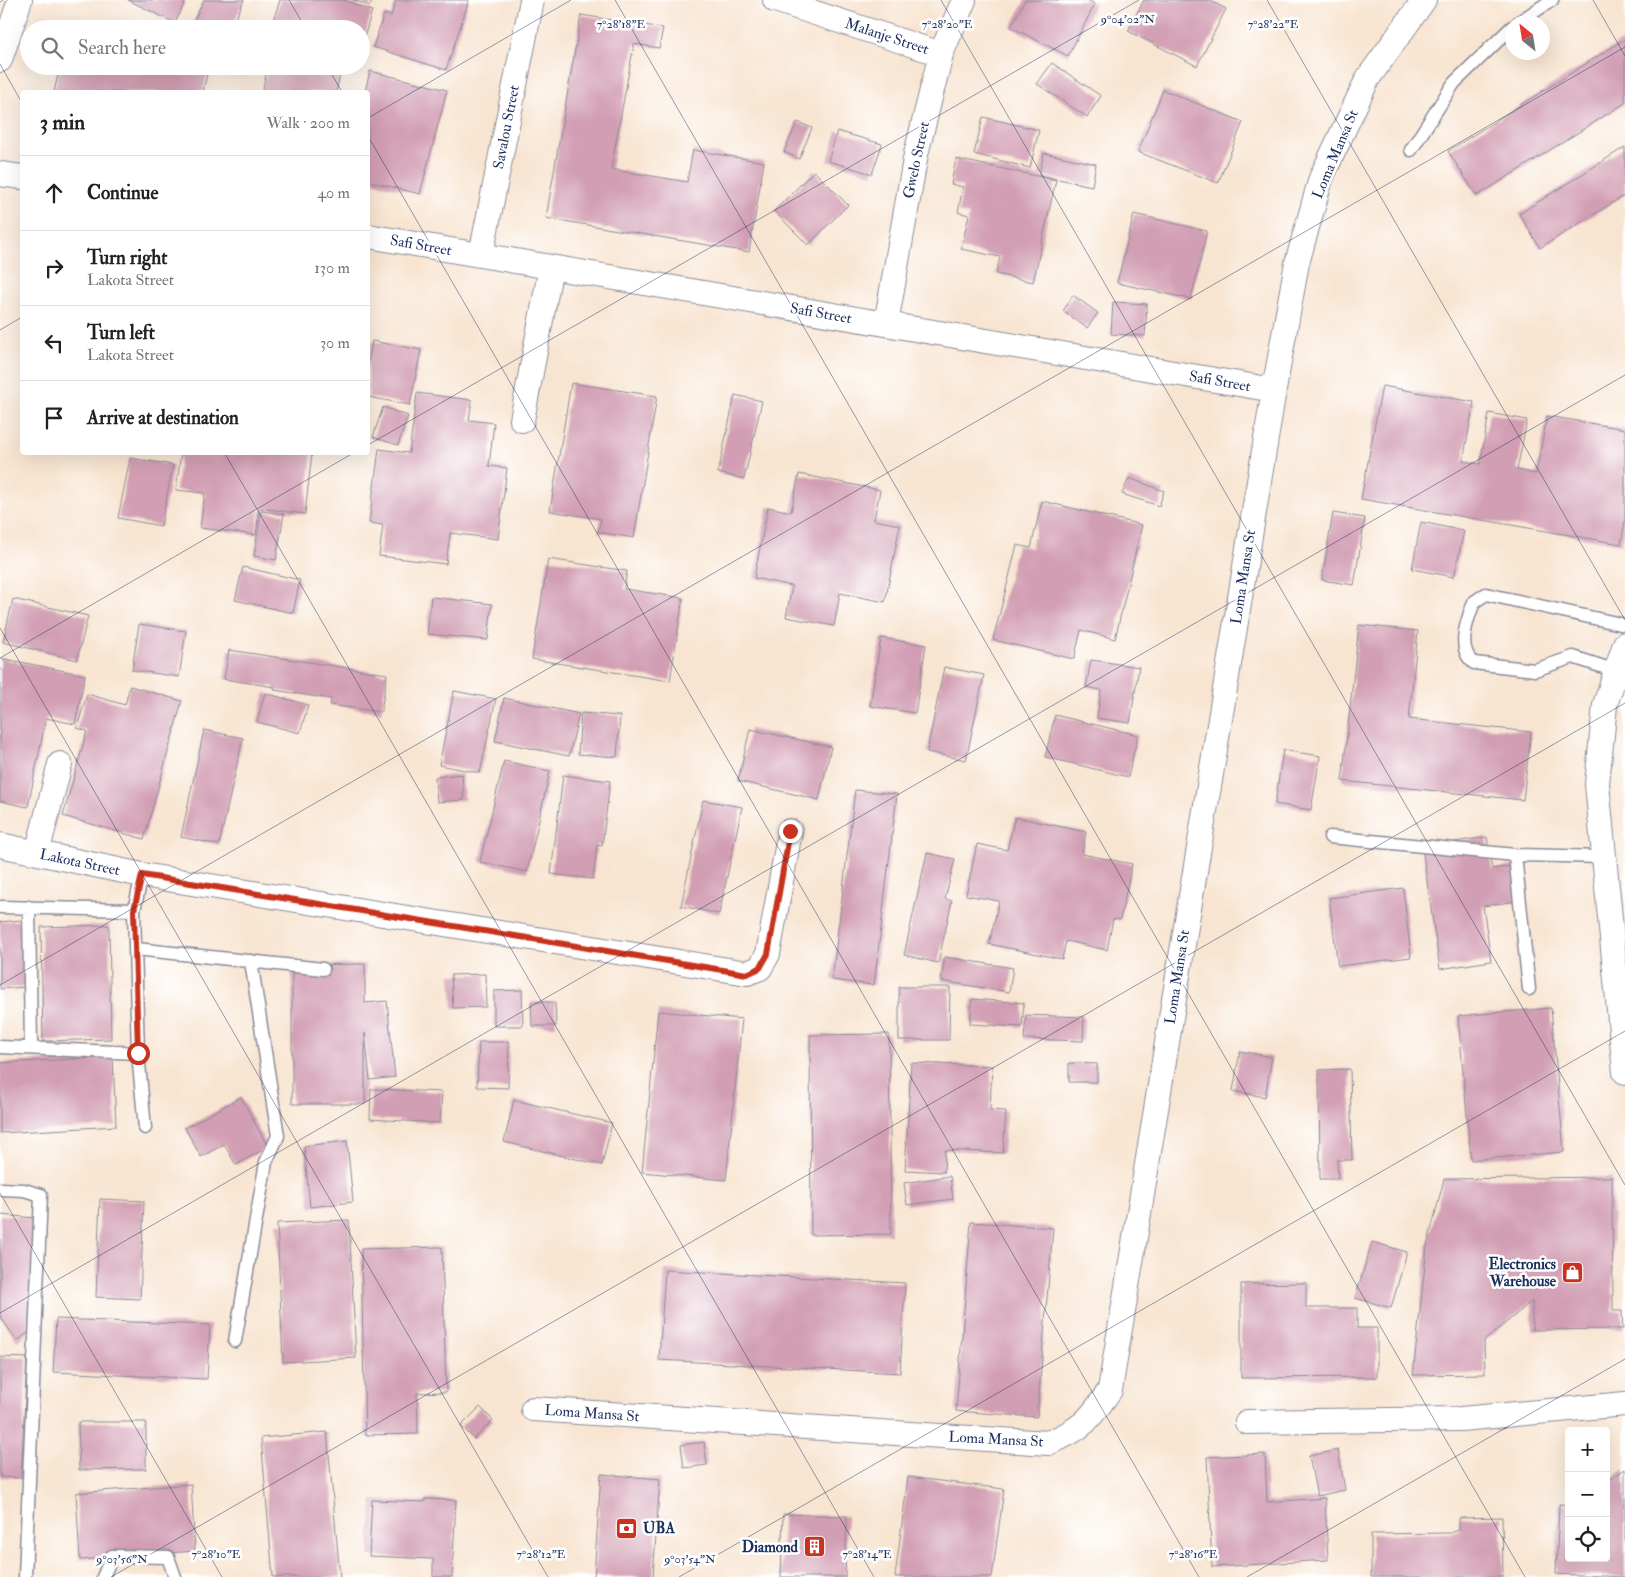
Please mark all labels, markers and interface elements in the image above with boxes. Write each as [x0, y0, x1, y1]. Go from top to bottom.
text: 9°04'02"N [1100, 12, 1155, 27]
street label: Malanje Street [842, 14, 931, 59]
north arrow [1505, 15, 1550, 60]
text: 7°28'18"E [597, 17, 646, 32]
text: 7°28'20"E [922, 17, 973, 32]
text: 7°28'22"E [1248, 17, 1299, 32]
search box [20, 20, 370, 75]
icon: search [38, 34, 66, 62]
text: Search here [78, 36, 166, 60]
street label: Savalou Street [489, 83, 524, 171]
street label: Loma Mansa St [1308, 107, 1363, 202]
text: 3 min [40, 109, 85, 136]
text: Walk · 200 m [267, 113, 350, 133]
street label: Gwelo Street [899, 120, 934, 200]
icon: ahead [40, 179, 68, 207]
text: Continue [87, 181, 158, 205]
text: 40 m [317, 183, 350, 203]
street label: Safi Street [389, 231, 453, 260]
text: Turn right [87, 246, 167, 270]
icon: right [40, 254, 68, 282]
text: 130 m [314, 258, 350, 278]
text: Lakota Street [87, 270, 174, 290]
street label: Safi Street [789, 299, 853, 328]
text: Turn left [87, 321, 155, 345]
icon: left [40, 329, 68, 357]
text: 30 m [320, 333, 350, 353]
text: Lakota Street [87, 345, 174, 365]
street label: Safi Street [1188, 367, 1252, 396]
icon: arrive [40, 404, 68, 432]
text: Arrive at destination [87, 406, 239, 430]
street label: Loma Mansa St [1227, 528, 1260, 626]
route end [779, 820, 802, 843]
street label: Lakota Street [38, 845, 122, 880]
street label: Loma Mansa St [1161, 928, 1194, 1026]
route start [127, 1042, 150, 1065]
place label: Electronics Warehouse [1489, 1255, 1557, 1291]
shop icon: Electronics Warehouse [1560, 1261, 1584, 1285]
street label: Loma Mansa St [544, 1401, 640, 1426]
map controls [1565, 1427, 1610, 1562]
button: + [1565, 1427, 1610, 1472]
street label: Loma Mansa St [948, 1428, 1044, 1451]
button: − [1565, 1472, 1610, 1517]
bank icon: UBA [615, 1516, 639, 1540]
button: locate [1565, 1517, 1610, 1562]
place label: UBA [643, 1519, 675, 1538]
building icon: Diamond [802, 1535, 826, 1559]
place label: Diamond [742, 1538, 799, 1557]
text: 7°28'10"E [192, 1547, 241, 1562]
text: 7°28'12"E [517, 1547, 566, 1562]
text: 7°28'14"E [842, 1547, 892, 1562]
text: 7°28'16"E [1169, 1547, 1218, 1562]
text: 9°03'56"N [95, 1552, 148, 1567]
text: 9°03'54"N [663, 1552, 716, 1567]

